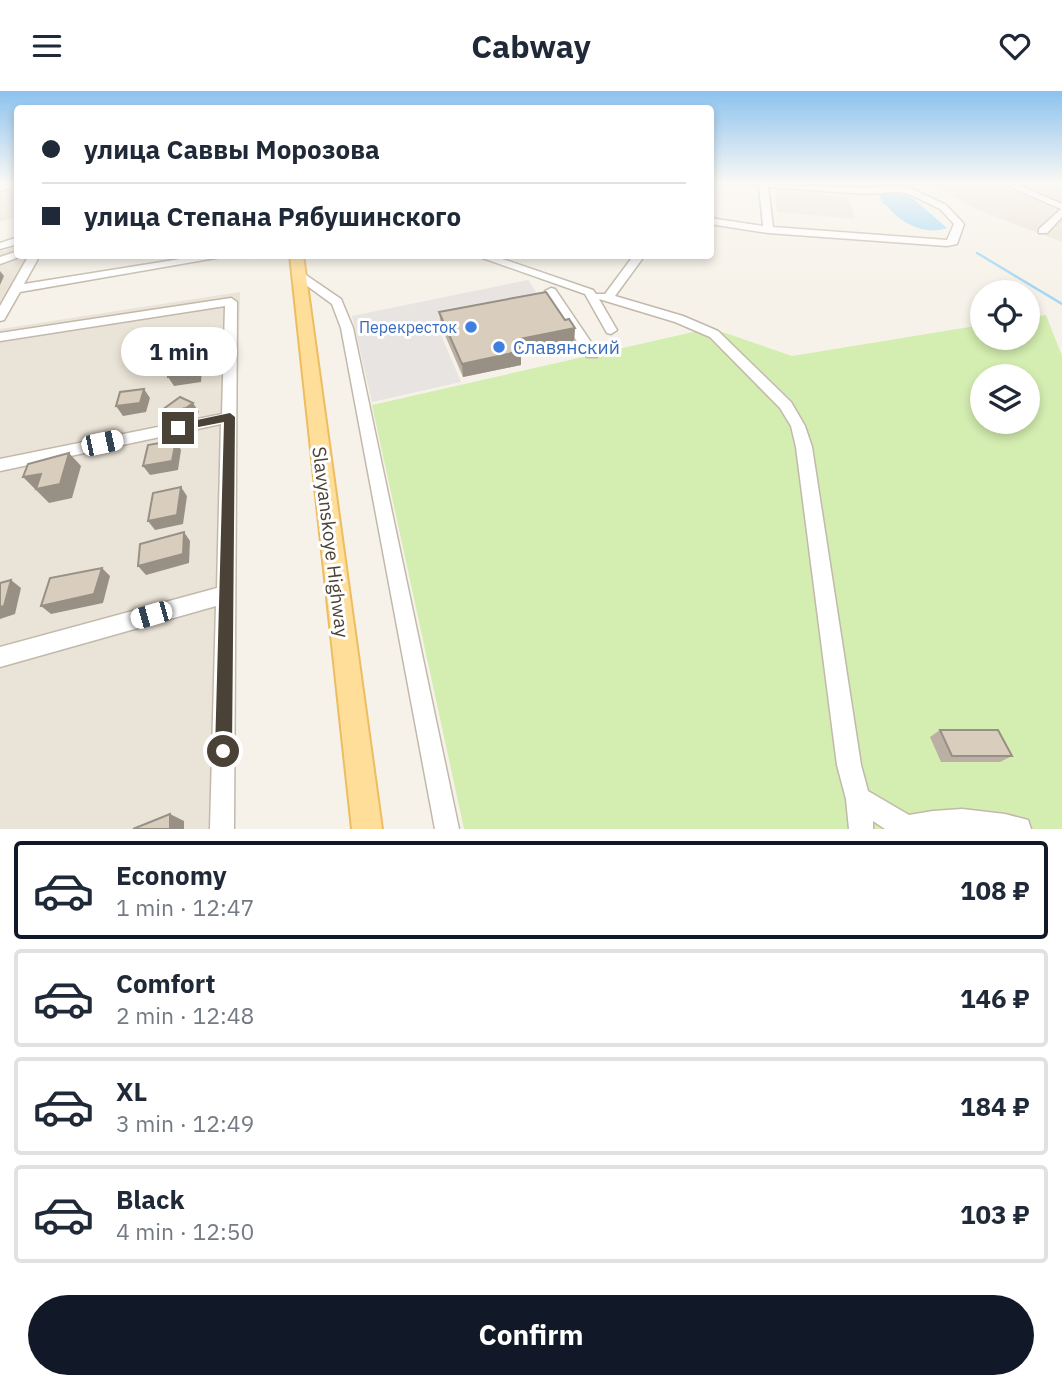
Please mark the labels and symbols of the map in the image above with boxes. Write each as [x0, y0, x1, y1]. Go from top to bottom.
place label: Перекресток [359, 317, 457, 337]
marker: Перекресток [463, 319, 479, 335]
callout: 1 min [120, 327, 236, 375]
place label: Славянский [513, 335, 620, 359]
marker: Славянский [491, 339, 507, 355]
route end [162, 412, 194, 444]
car [80, 428, 125, 458]
street label: Slavyanskoye Highway [307, 445, 355, 639]
car [128, 599, 175, 631]
route start [207, 735, 239, 767]

